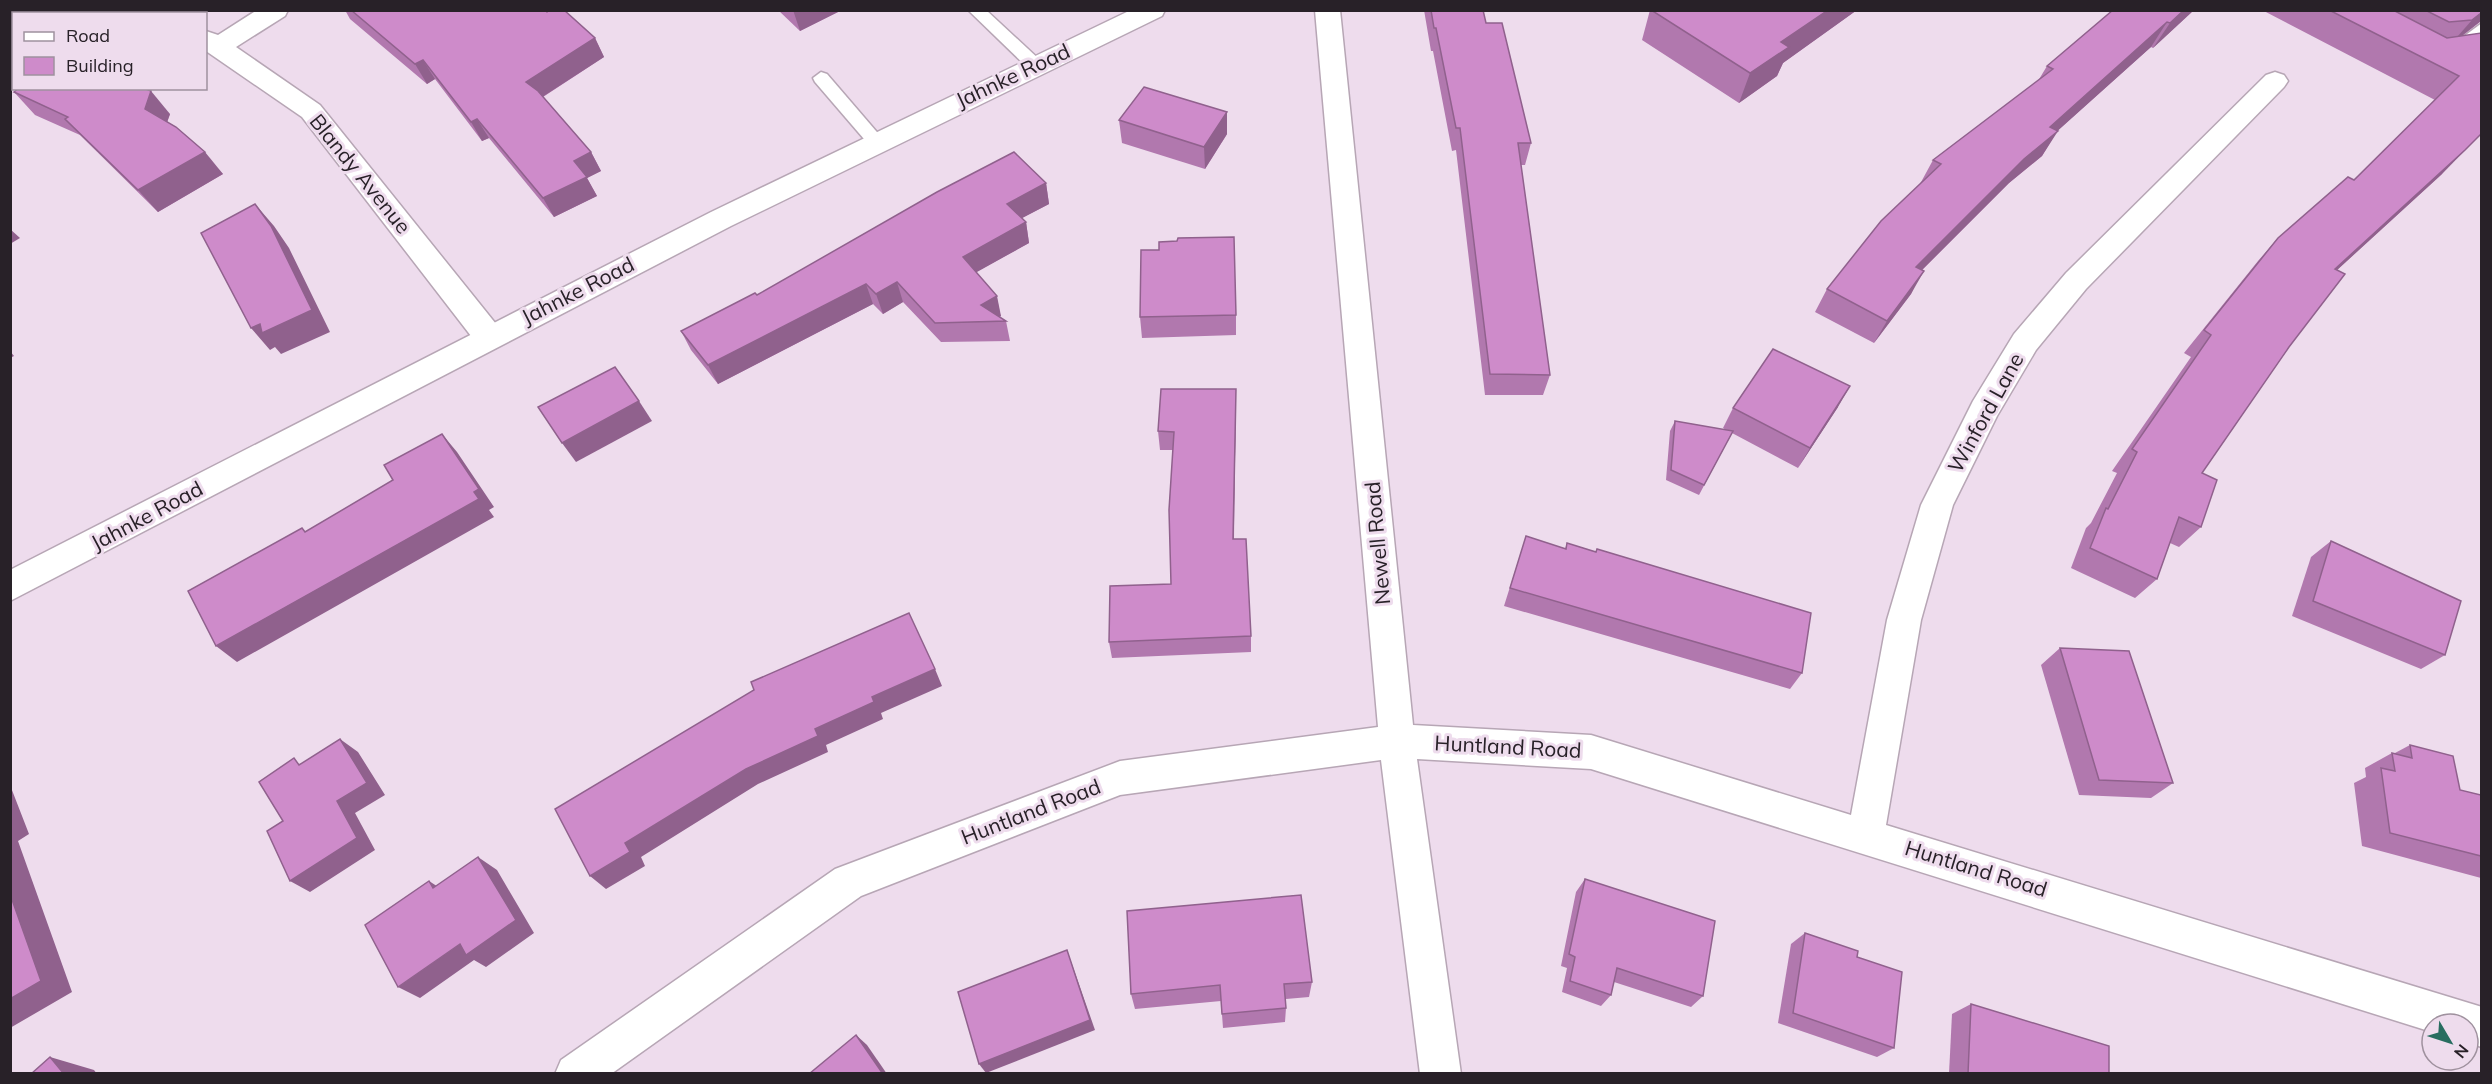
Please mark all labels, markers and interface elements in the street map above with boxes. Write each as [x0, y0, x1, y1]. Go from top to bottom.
legend [12, 12, 207, 90]
text: Road [66, 24, 110, 47]
street label: Jahnke Road [951, 37, 1074, 113]
text: Building [66, 54, 134, 77]
street label: Blandy Avenue [305, 108, 417, 239]
street label: Jahnke Road [517, 251, 638, 330]
street label: Winford Lane [1942, 348, 2029, 477]
street label: Jahnke Road [86, 475, 207, 555]
street label: Newell Road [1359, 480, 1395, 606]
street label: Huntland Road [1434, 729, 1582, 763]
street label: Huntland Road [957, 773, 1104, 850]
street label: Huntland Road [1902, 834, 2051, 902]
north arrow [2420, 1012, 2480, 1072]
text: N [2450, 1040, 2473, 1062]

